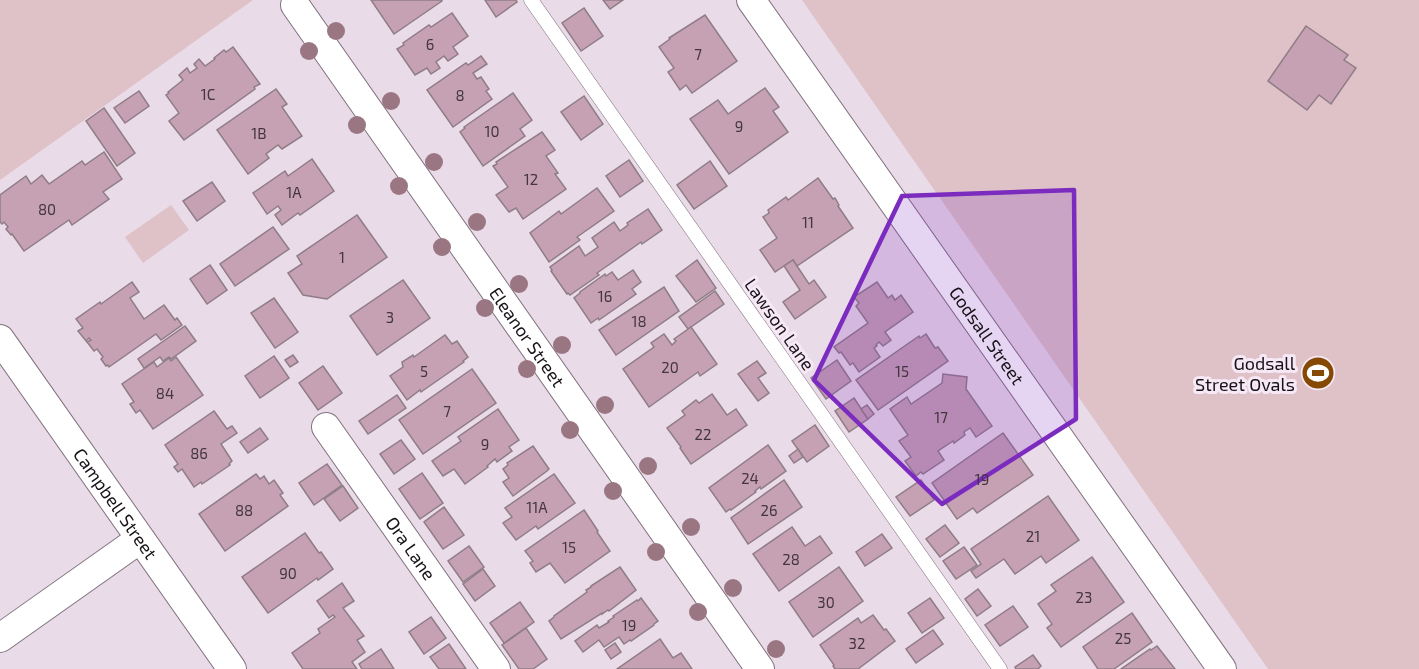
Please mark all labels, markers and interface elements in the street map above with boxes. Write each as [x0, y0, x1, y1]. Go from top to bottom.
house number: 6 [426, 35, 434, 53]
house number: 7 [694, 45, 702, 63]
house number: 1C [201, 85, 216, 103]
house number: 8 [455, 86, 465, 104]
house number: 9 [735, 117, 743, 135]
house number: 10 [484, 122, 500, 140]
house number: 1B [251, 124, 267, 142]
house number: 12 [524, 170, 538, 188]
house number: 1A [286, 183, 302, 201]
house number: 80 [38, 200, 56, 218]
house number: 11 [802, 213, 814, 231]
house number: 1 [339, 248, 345, 266]
street label: Lawson Lane [740, 274, 820, 374]
street label: Godsall Street [945, 282, 1029, 389]
street label: Eleanor Street [485, 283, 570, 391]
house number: 16 [598, 287, 612, 305]
house number: 3 [386, 308, 394, 326]
house number: 18 [631, 312, 647, 330]
place label: Godsall Street Ovals [1195, 352, 1296, 395]
sports icon: Godsall Street Ovals [1300, 355, 1336, 391]
house number: 20 [661, 358, 679, 376]
house number: 5 [420, 362, 428, 380]
house number: 15 [895, 362, 909, 380]
house number: 84 [156, 384, 174, 402]
house number: 7 [443, 402, 451, 420]
house number: 17 [934, 408, 948, 426]
house number: 22 [695, 425, 711, 443]
house number: 9 [481, 435, 489, 453]
street label: Campbell Street [69, 444, 162, 563]
house number: 86 [190, 444, 208, 462]
house number: 24 [741, 469, 759, 487]
house number: 19 [975, 470, 989, 488]
house number: 11A [526, 498, 548, 516]
house number: 88 [235, 501, 253, 519]
house number: 26 [760, 501, 778, 519]
street label: Ora Lane [381, 512, 441, 584]
house number: 21 [1026, 527, 1040, 545]
house number: 15 [562, 538, 576, 556]
house number: 28 [782, 550, 800, 568]
house number: 90 [279, 564, 297, 582]
house number: 23 [1076, 588, 1092, 606]
house number: 30 [817, 593, 835, 611]
house number: 19 [622, 616, 636, 634]
house number: 25 [1115, 629, 1131, 647]
house number: 32 [849, 634, 865, 652]

